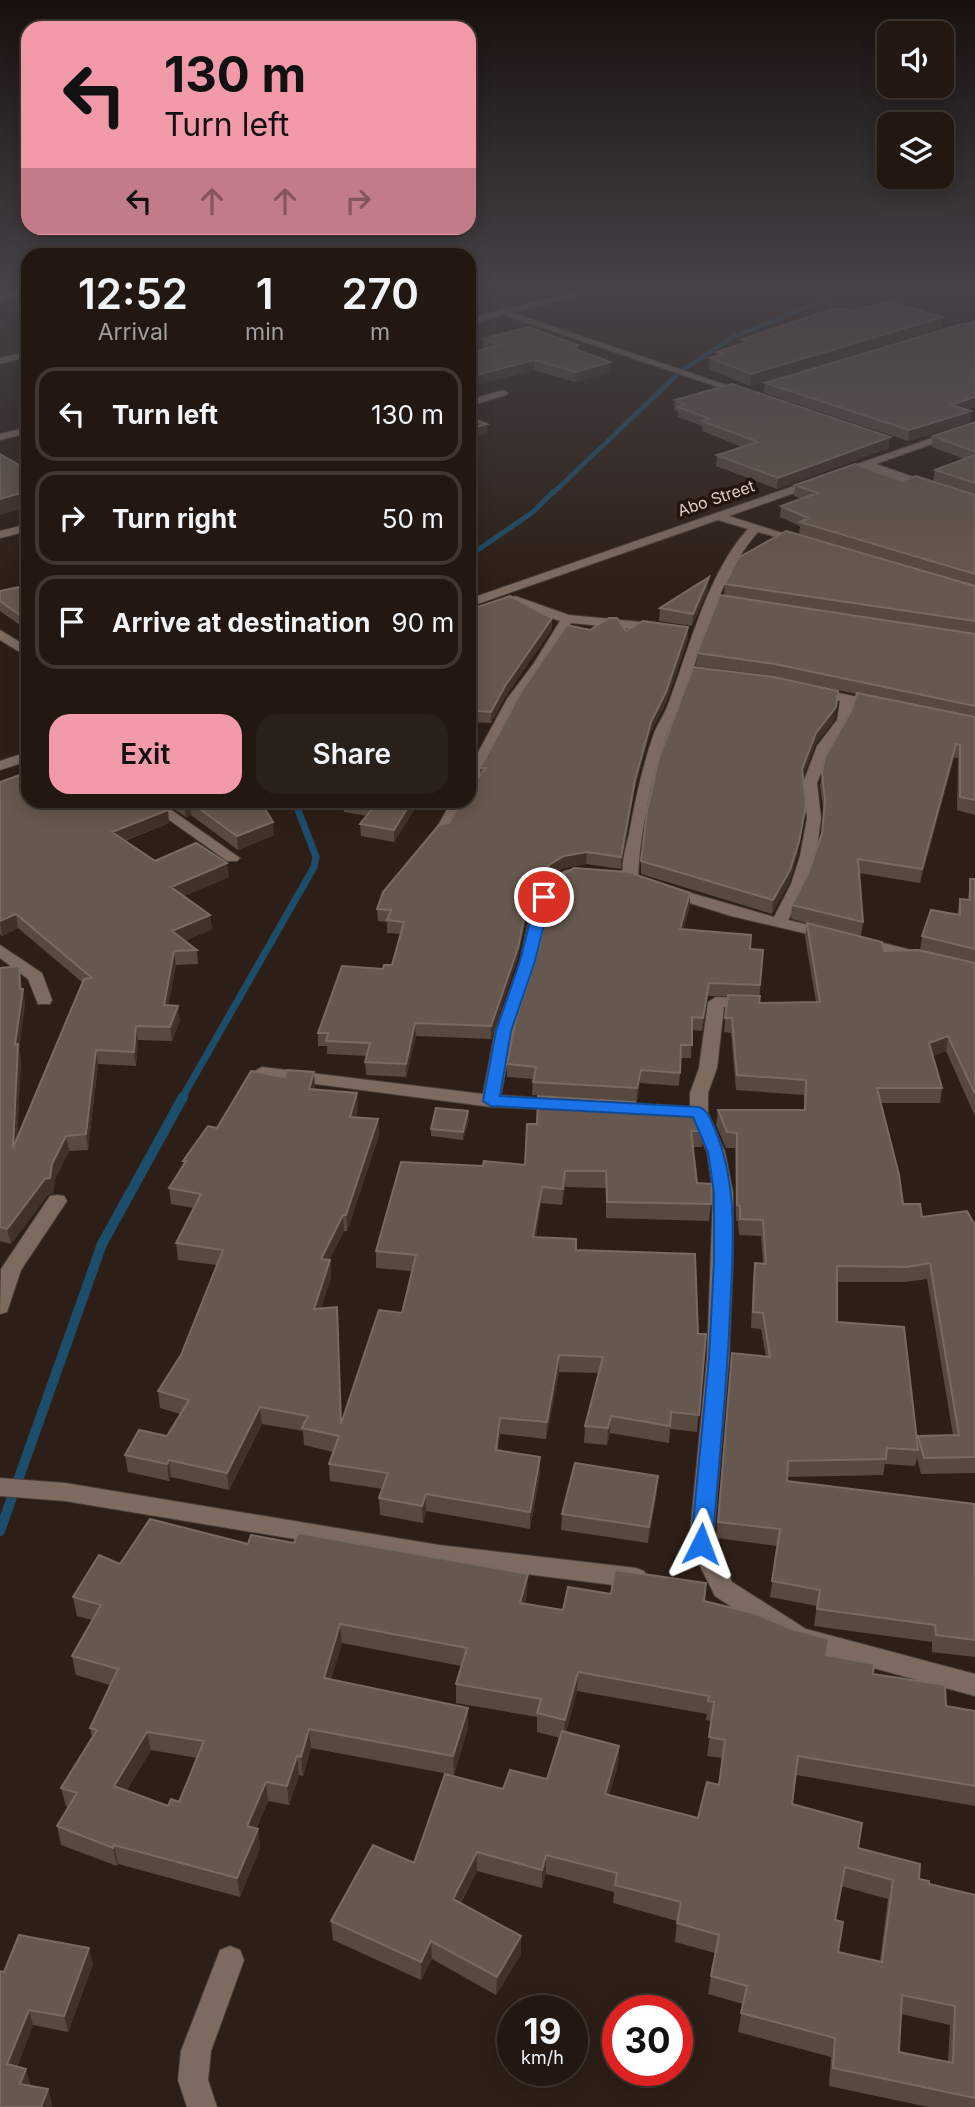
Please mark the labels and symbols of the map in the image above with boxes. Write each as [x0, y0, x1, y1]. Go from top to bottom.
street label: Abo Street [675, 476, 757, 520]
pin [514, 867, 574, 927]
position arrow [664, 1507, 738, 1581]
speed limit sign: 30 [602, 1995, 693, 2086]

